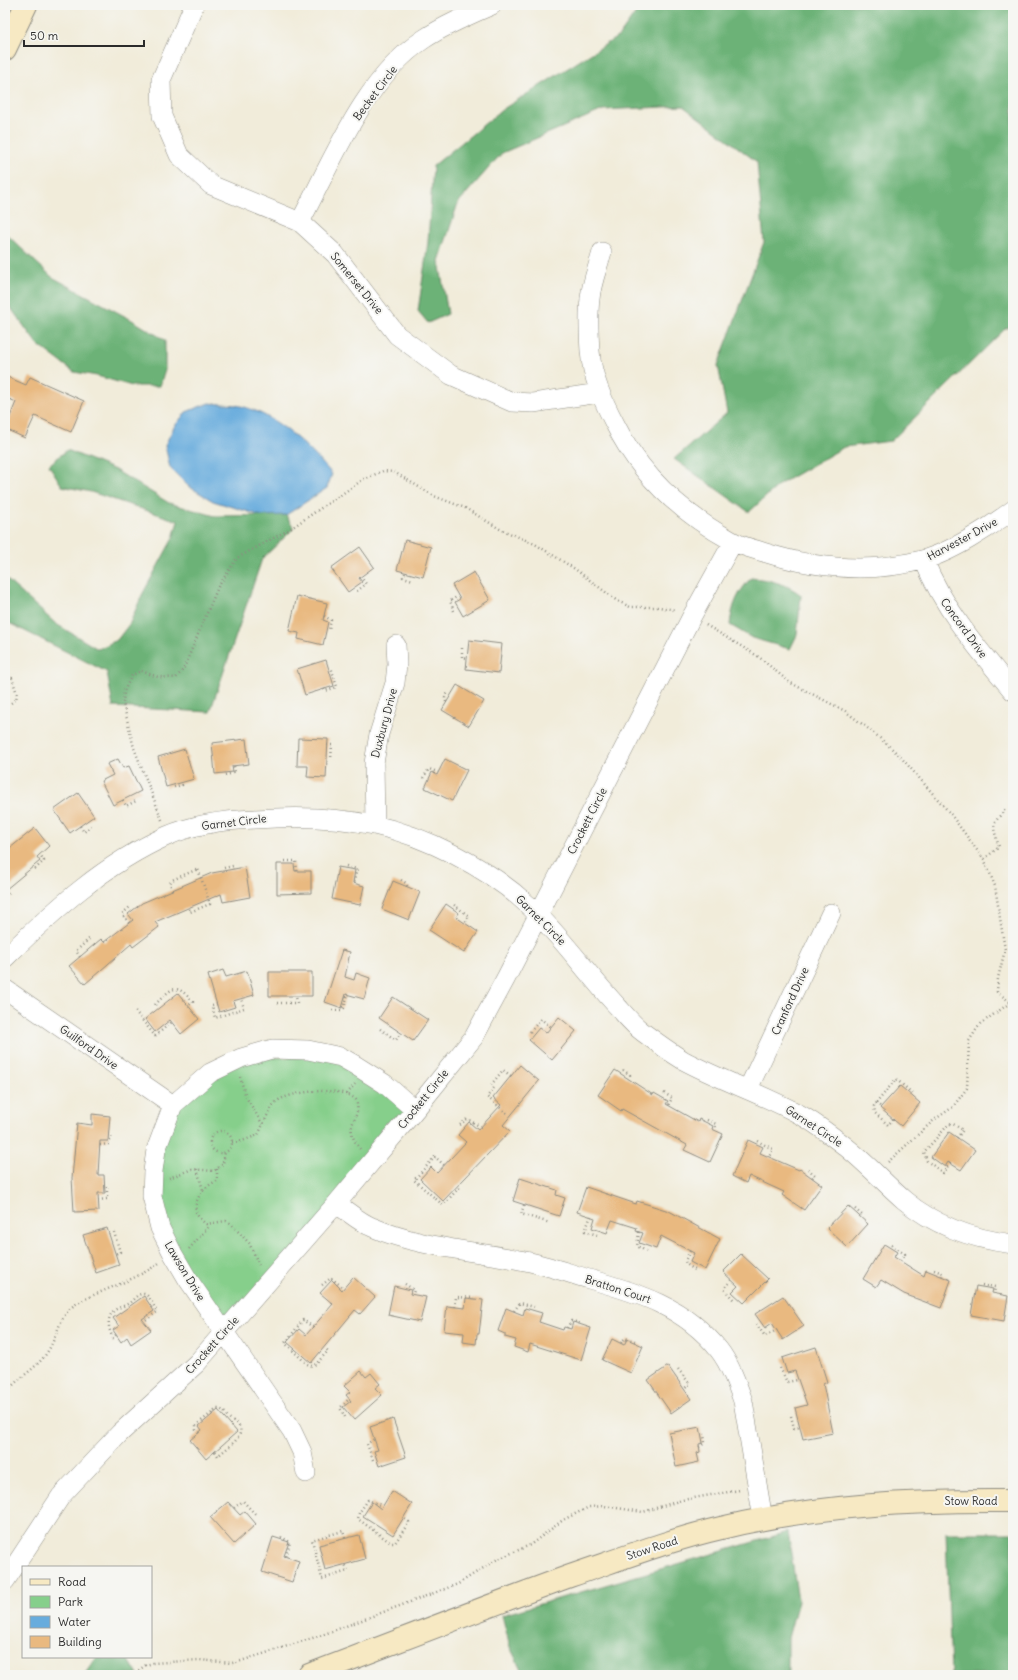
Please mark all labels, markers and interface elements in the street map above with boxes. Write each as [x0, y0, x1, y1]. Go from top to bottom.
scale bar [24, 22, 144, 48]
text: 50 m [30, 28, 59, 43]
street label: Becket Circle [350, 63, 400, 123]
street label: Somerset Drive [328, 249, 386, 317]
street label: Harvester Drive [924, 515, 1000, 563]
street label: Concord Drive [938, 595, 991, 661]
street label: Duxbury Drive [368, 687, 400, 759]
street label: Crockett Circle [564, 785, 610, 857]
street label: Garnet Circle [201, 811, 267, 833]
street label: Garnet Circle [513, 892, 569, 948]
street label: Cranford Drive [768, 965, 812, 1037]
street label: Guilford Drive [57, 1022, 121, 1072]
street label: Crockett Circle [395, 1066, 451, 1132]
street label: Garnet Circle [783, 1102, 845, 1150]
street label: Lawson Drive [162, 1239, 208, 1303]
street label: Bratton Court [583, 1272, 653, 1306]
street label: Crockett Circle [182, 1313, 242, 1377]
street label: Stow Road [945, 1494, 998, 1508]
street label: Stow Road [625, 1533, 680, 1563]
legend [22, 1566, 152, 1658]
text: Road [58, 1574, 86, 1589]
text: Park [58, 1594, 83, 1609]
text: Water [58, 1614, 91, 1629]
text: Building [58, 1634, 102, 1649]

